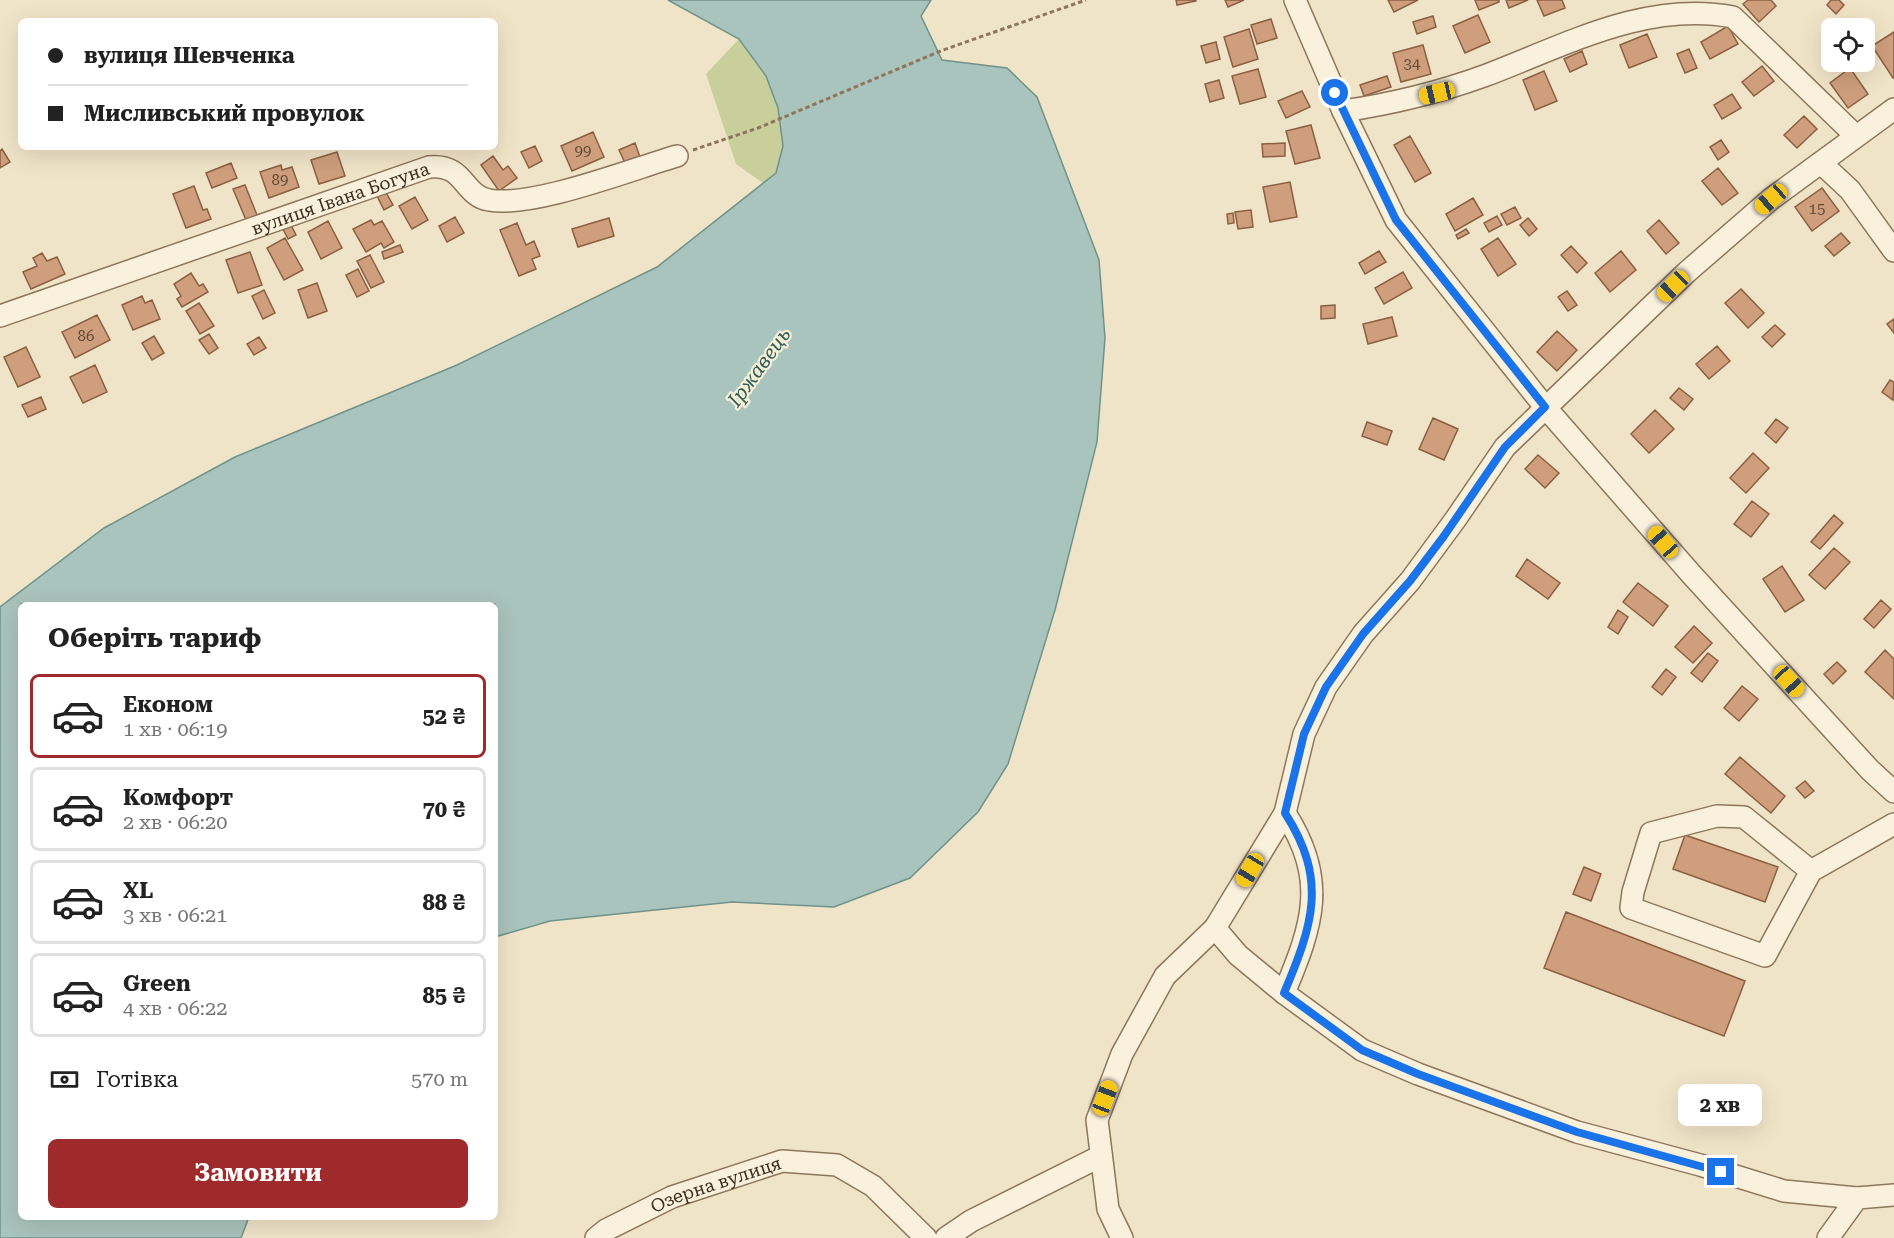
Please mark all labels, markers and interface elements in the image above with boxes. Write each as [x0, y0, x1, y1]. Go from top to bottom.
map controls [1821, 18, 1875, 72]
button: locate [1821, 18, 1875, 72]
text: вулиця Шевченка [84, 43, 295, 68]
house number: 34 [1404, 55, 1421, 73]
route start [1321, 79, 1348, 106]
car [1417, 80, 1457, 106]
text: Мисливський провулок [84, 101, 365, 126]
house number: 99 [575, 142, 591, 160]
street label: вулиця Івана Богуна [248, 157, 432, 238]
house number: 89 [272, 171, 288, 189]
car [1752, 180, 1790, 218]
house number: 15 [1809, 200, 1825, 218]
car [1654, 267, 1692, 305]
water label: Іржавець [722, 323, 796, 412]
house number: 86 [78, 327, 94, 345]
car [1644, 523, 1682, 561]
text: Оберіть тариф [48, 622, 261, 654]
car [1770, 662, 1808, 700]
icon: car [51, 689, 105, 743]
text: Економ [123, 692, 213, 717]
text: 52 ₴ [422, 704, 465, 729]
text: 1 хв · 06:19 [123, 717, 227, 741]
icon: car [51, 782, 105, 836]
text: Комфорт [123, 785, 233, 810]
text: 70 ₴ [422, 797, 465, 822]
text: 2 хв · 06:20 [123, 810, 227, 834]
car [1233, 850, 1267, 890]
icon: car [51, 875, 105, 929]
text: XL [123, 878, 153, 903]
text: 88 ₴ [422, 890, 465, 915]
text: 3 хв · 06:21 [123, 903, 227, 927]
icon: car [51, 968, 105, 1022]
text: Green [123, 971, 191, 996]
text: 85 ₴ [422, 983, 465, 1008]
text: 4 хв · 06:22 [123, 996, 227, 1020]
icon: cash [48, 1063, 81, 1096]
text: Готівка [96, 1067, 178, 1092]
text: 570 m [411, 1067, 468, 1091]
car [1090, 1078, 1120, 1118]
callout: 2 хв [1679, 1085, 1763, 1127]
text: 2 хв [1700, 1093, 1740, 1117]
button: Замовити [48, 1139, 468, 1208]
street label: Озерна вулиця [647, 1152, 784, 1217]
route end [1707, 1158, 1734, 1185]

